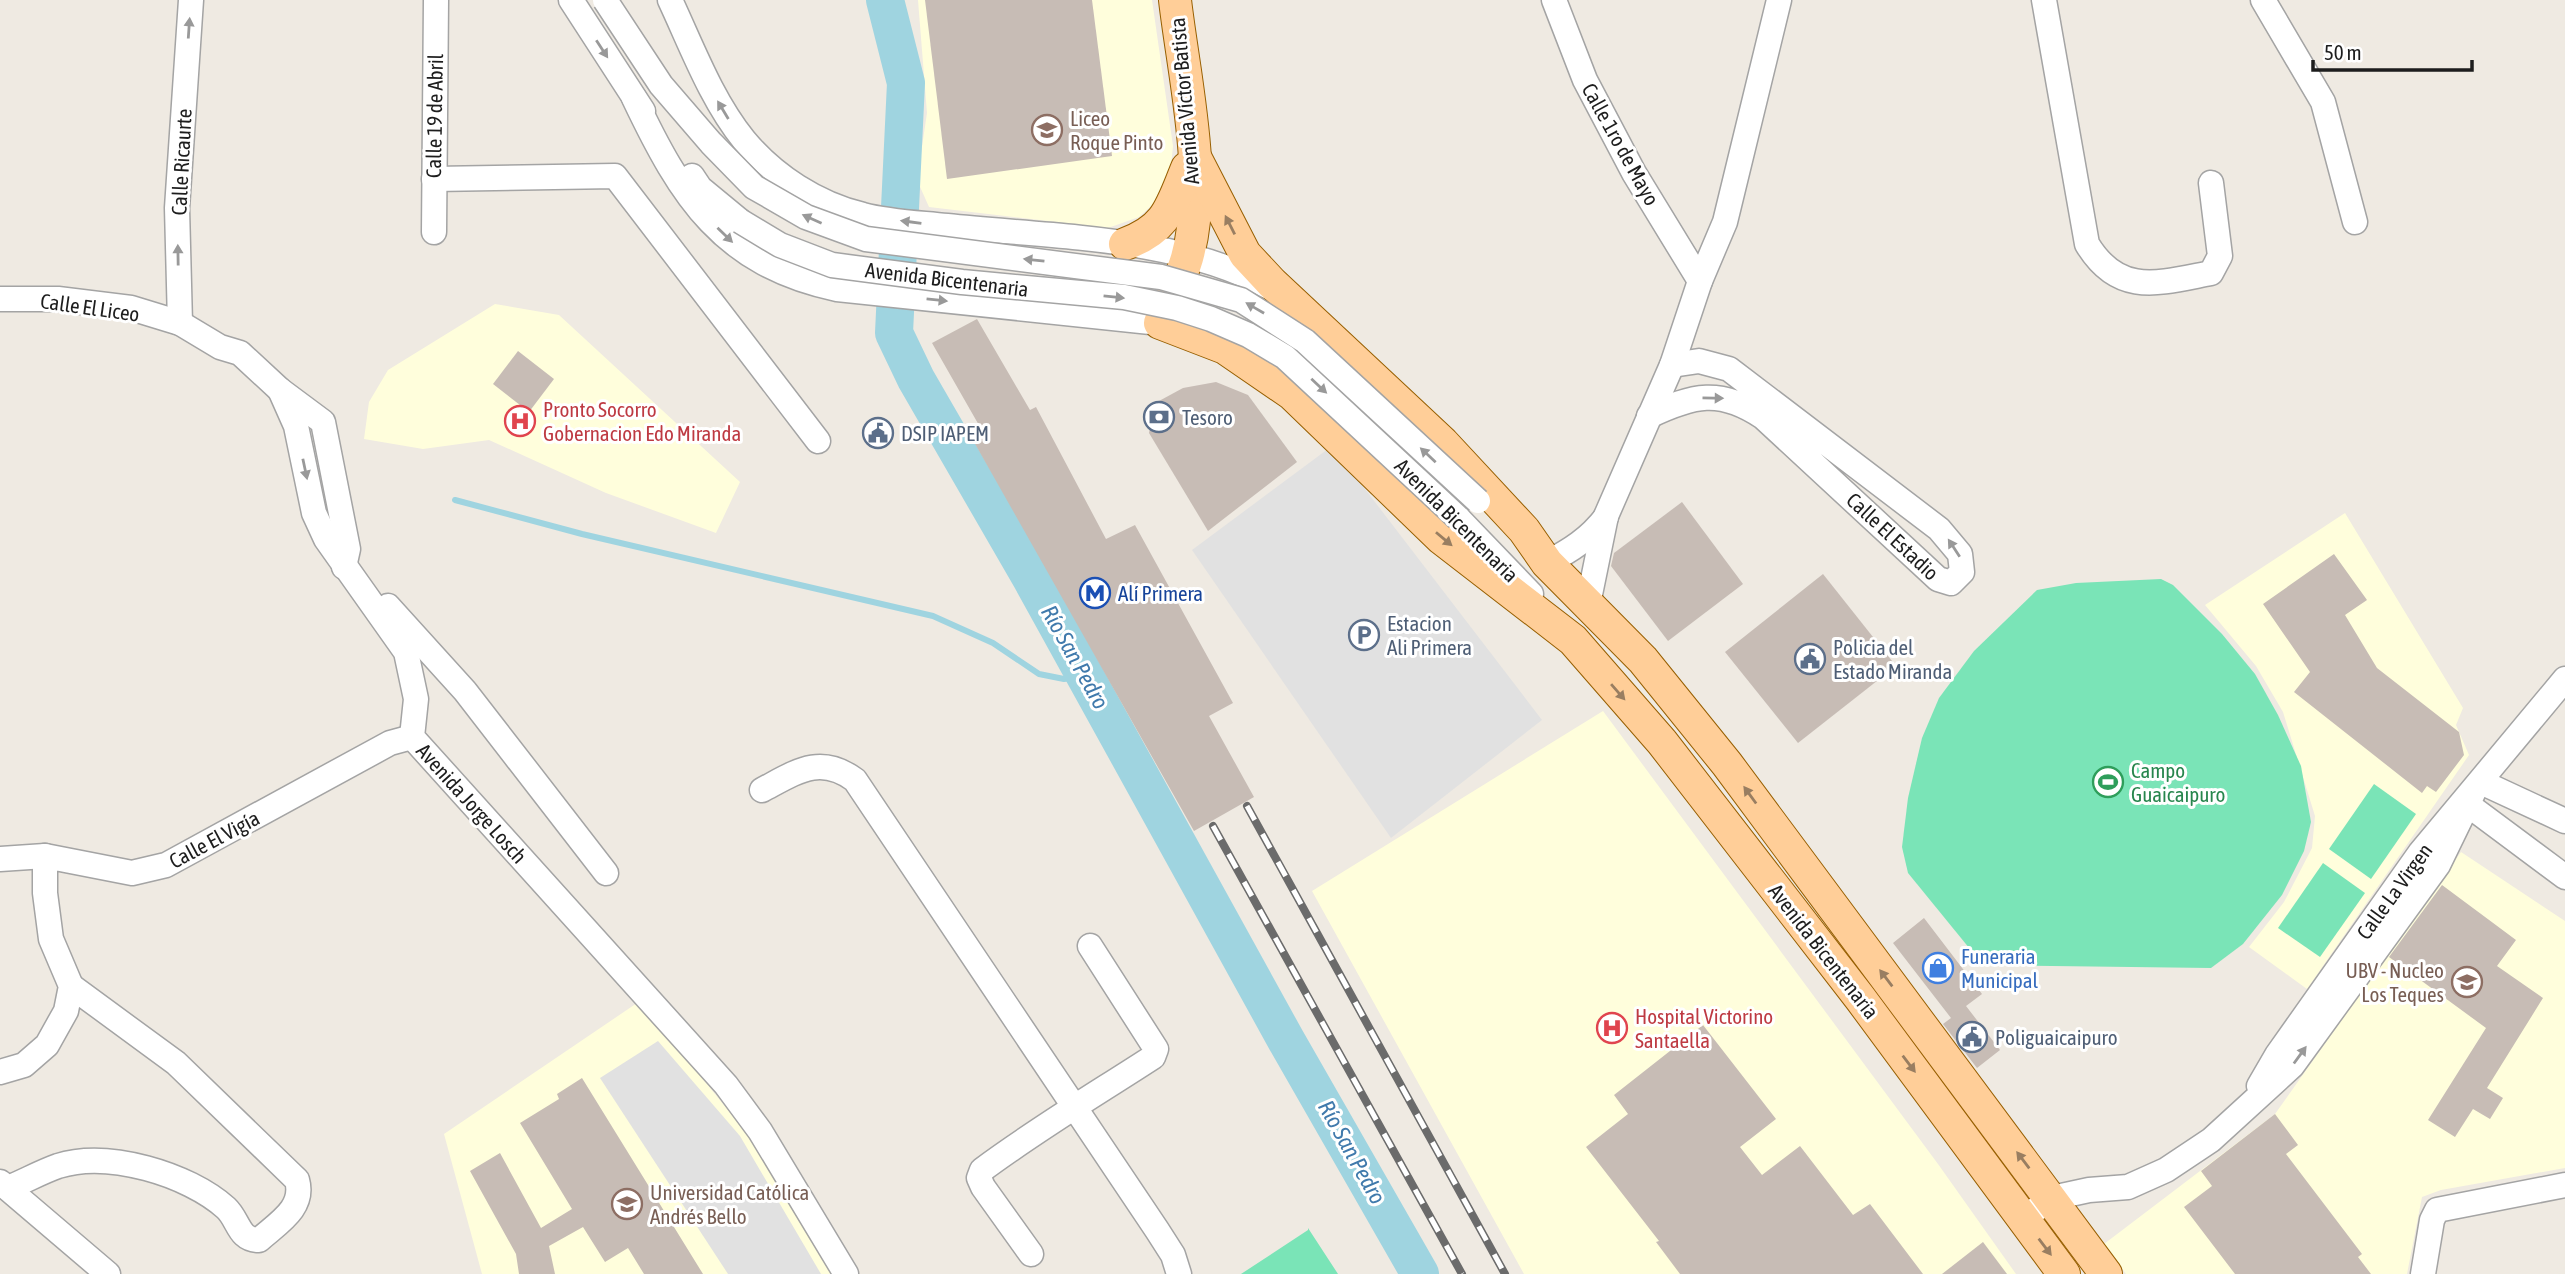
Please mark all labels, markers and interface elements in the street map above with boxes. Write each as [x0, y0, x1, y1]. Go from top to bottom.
one-way arrow [184, 17, 195, 39]
street label: Avenida Víctor Batista [1165, 17, 1203, 185]
scale bar [2313, 28, 2472, 72]
one-way arrow [595, 40, 608, 59]
text: 50 m [2324, 40, 2362, 64]
street label: Calle 19 de Abril [421, 53, 447, 178]
street label: Calle 1ro de Mayo [1578, 79, 1664, 209]
one-way arrow [717, 101, 730, 120]
place label: Liceo Roque Pinto [1070, 106, 1163, 154]
street label: Calle Ricaurte [166, 108, 196, 216]
school or university icon: Liceo Roque Pinto [1030, 113, 1064, 147]
one-way arrow [802, 213, 822, 225]
one-way arrow [1225, 215, 1236, 235]
one-way arrow [900, 216, 922, 227]
one-way arrow [717, 226, 734, 243]
one-way arrow [173, 244, 184, 266]
one-way arrow [1023, 255, 1045, 266]
street label: Avenida Bicentenaria [864, 257, 1030, 301]
street label: Calle El Liceo [39, 288, 141, 326]
one-way arrow [1104, 291, 1126, 302]
one-way arrow [927, 294, 949, 305]
one-way arrow [1245, 302, 1265, 314]
one-way arrow [1310, 378, 1327, 394]
one-way arrow [1702, 392, 1724, 404]
place label: Pronto Socorro Gobernacion Edo Miranda [543, 397, 741, 445]
bank icon: Tesoro [1142, 400, 1176, 434]
hospital icon: Pronto Socorro Gobernacion Edo Miranda [503, 404, 537, 438]
place label: Tesoro [1182, 405, 1233, 429]
public building icon: DSIP IAPEM [861, 416, 895, 450]
place label: DSIP IAPEM [901, 421, 989, 445]
one-way arrow [1419, 447, 1437, 463]
street label: Avenida Bicentenaria [1390, 453, 1524, 587]
one-way arrow [300, 458, 311, 480]
street label: Calle El Estadio [1842, 487, 1944, 585]
one-way arrow [1435, 531, 1453, 547]
one-way arrow [1948, 538, 1961, 558]
metro station icon: Alí Primera [1078, 576, 1112, 610]
place label: Alí Primera [1118, 581, 1203, 605]
water label: Río San Pedro [1036, 601, 1114, 713]
place label: Estacion Ali Primera [1387, 611, 1472, 659]
parking icon: Estacion Ali Primera [1347, 618, 1381, 652]
place label: Policia del Estado Miranda [1833, 635, 1952, 683]
public building icon: Policia del Estado Miranda [1793, 642, 1827, 676]
one-way arrow [1610, 683, 1626, 701]
street label: Avenida Jorge Losch [412, 738, 532, 868]
place label: Campo Guaicaipuro [2131, 758, 2225, 806]
sports icon: Campo Guaicaipuro [2091, 765, 2125, 799]
one-way arrow [1743, 786, 1757, 805]
street label: Calle El Vigía [165, 805, 263, 873]
street label: Calle La Virgen [2351, 839, 2437, 943]
street label: Avenida Bicentenaria [1764, 879, 1884, 1023]
place label: Funeraria Municipal [1961, 944, 2039, 992]
shop icon: Funeraria Municipal [1921, 951, 1955, 985]
place label: UBV - Nucleo Los Teques [2345, 958, 2444, 1006]
school or university icon: UBV - Nucleo Los Teques [2450, 965, 2484, 999]
one-way arrow [1879, 969, 1893, 987]
place label: Hospital Victorino Santaella [1635, 1004, 1773, 1052]
hospital icon: Hospital Victorino Santaella [1595, 1011, 1629, 1045]
public building icon: Poliguaicaipuro [1955, 1020, 1989, 1054]
place label: Poliguaicaipuro [1995, 1025, 2118, 1049]
one-way arrow [2293, 1046, 2307, 1064]
one-way arrow [1902, 1055, 1916, 1073]
water label: Río San Pedro [1313, 1096, 1391, 1208]
one-way arrow [2015, 1151, 2030, 1169]
place label: Universidad Católica Andrés Bello [650, 1180, 809, 1228]
school or university icon: Universidad Católica Andrés Bello [610, 1187, 644, 1221]
one-way arrow [2037, 1237, 2052, 1255]

